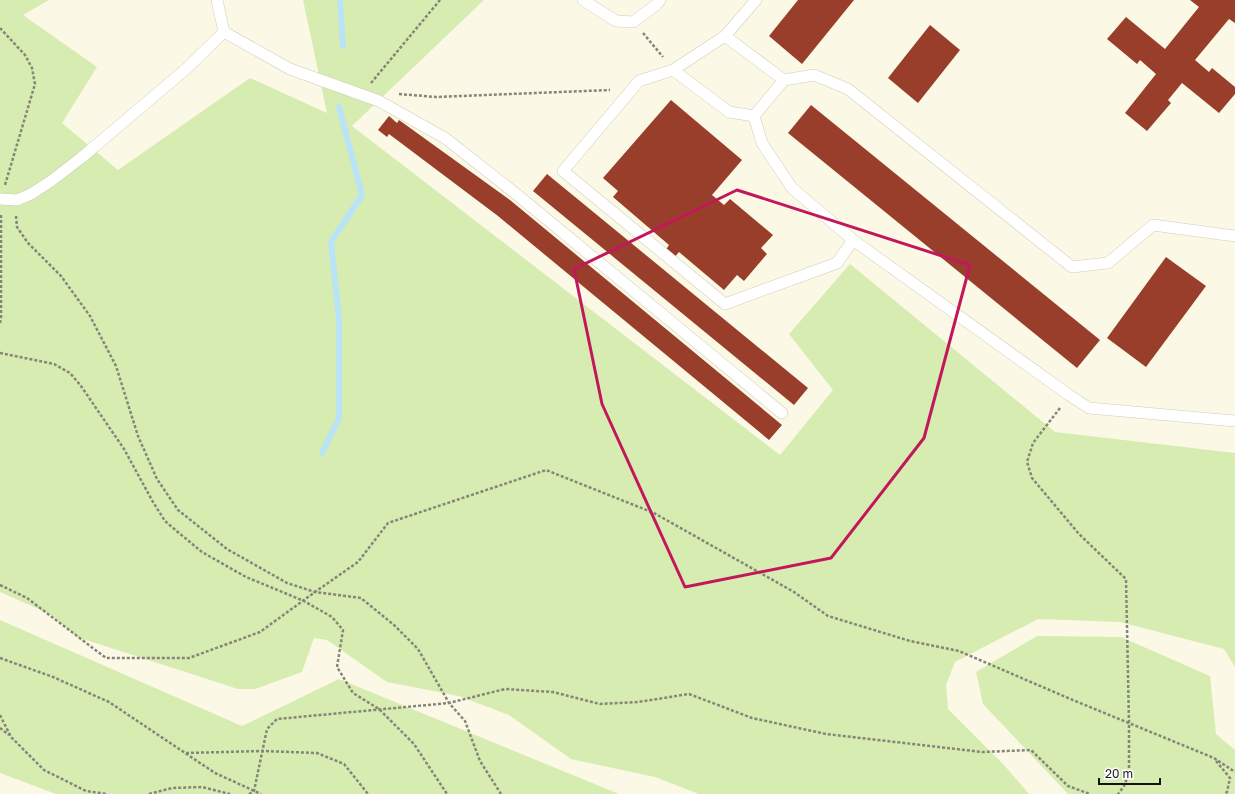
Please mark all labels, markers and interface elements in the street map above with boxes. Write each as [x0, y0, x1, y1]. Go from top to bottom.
scale bar [1099, 760, 1160, 786]
text: 20 m [1105, 766, 1133, 781]

